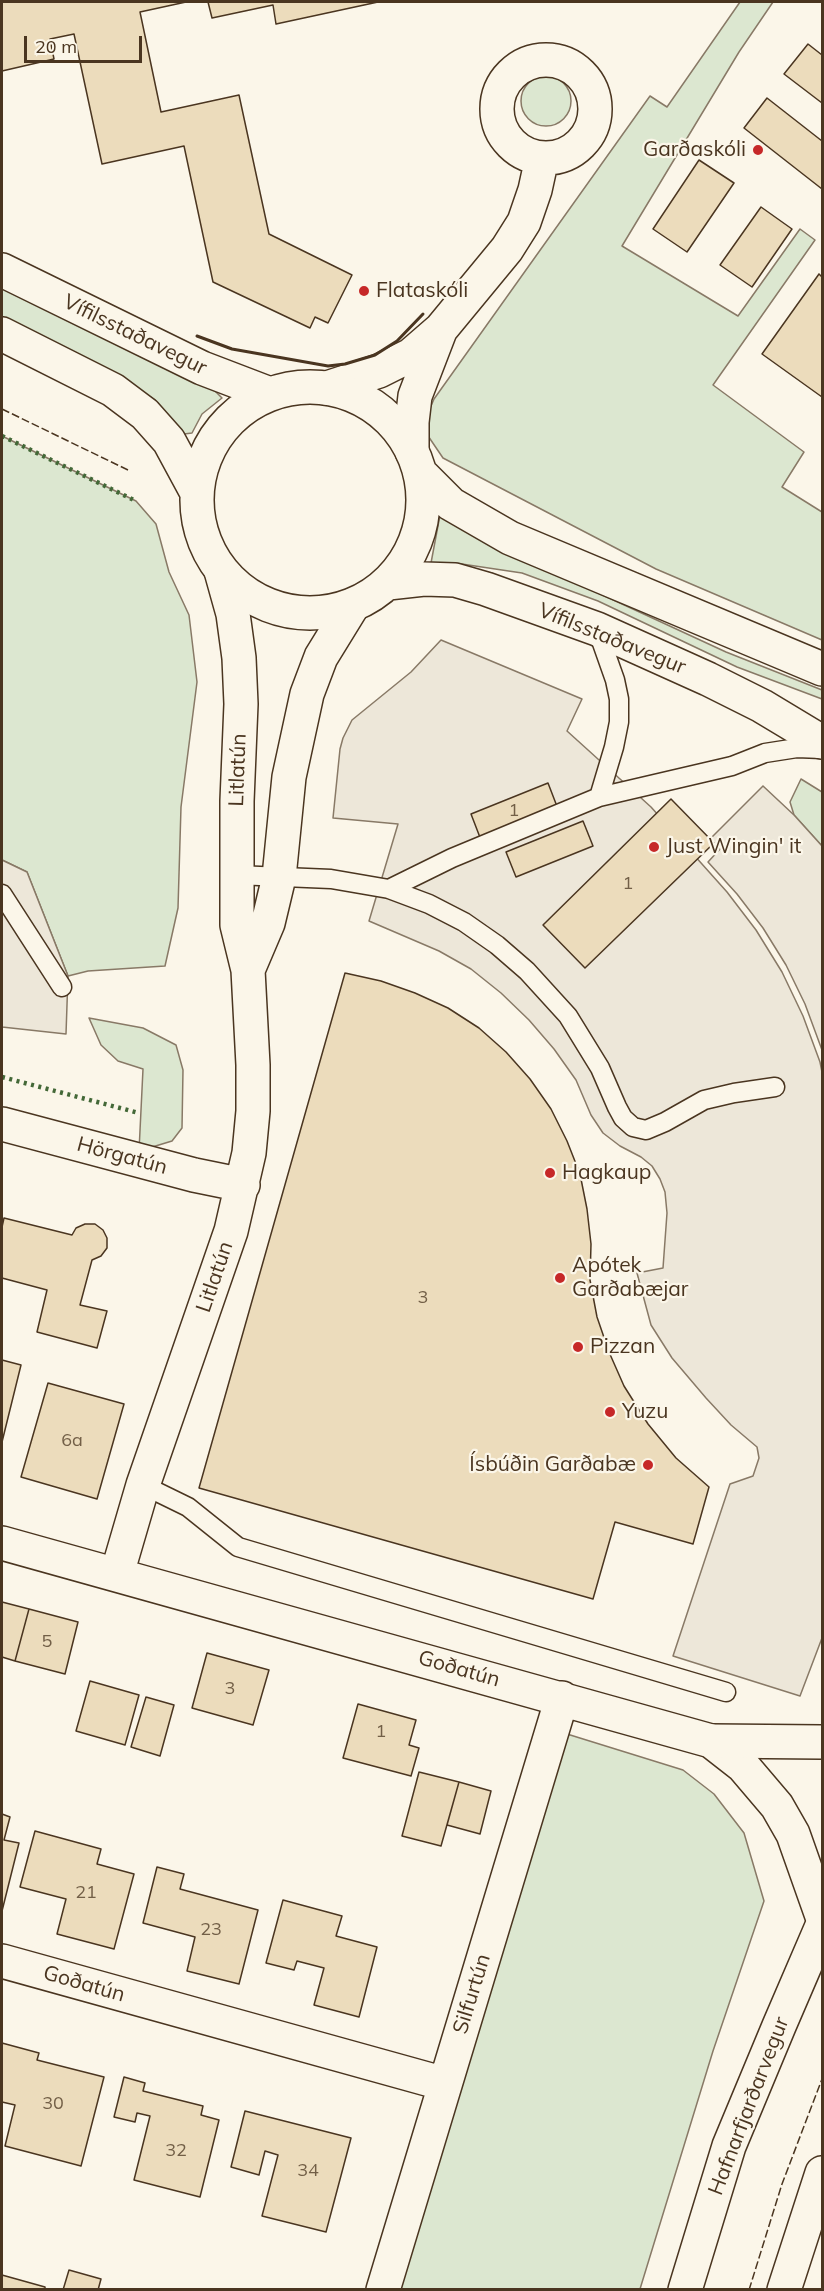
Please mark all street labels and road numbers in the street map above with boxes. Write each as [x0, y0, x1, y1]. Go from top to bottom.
street label: Vífilsstaðavegur [59, 289, 211, 381]
street label: Vífilsstaðavegur [535, 598, 689, 680]
street label: Litlatún [224, 733, 252, 807]
street label: Hörgatún [74, 1132, 170, 1180]
street label: Litlatún [191, 1238, 239, 1316]
street label: Goðatún [415, 1645, 503, 1693]
street label: Silfurtún [448, 1951, 496, 2037]
street label: Goðatún [40, 1960, 128, 2008]
street label: Hafnarfjarðarvegur [703, 2013, 795, 2199]

